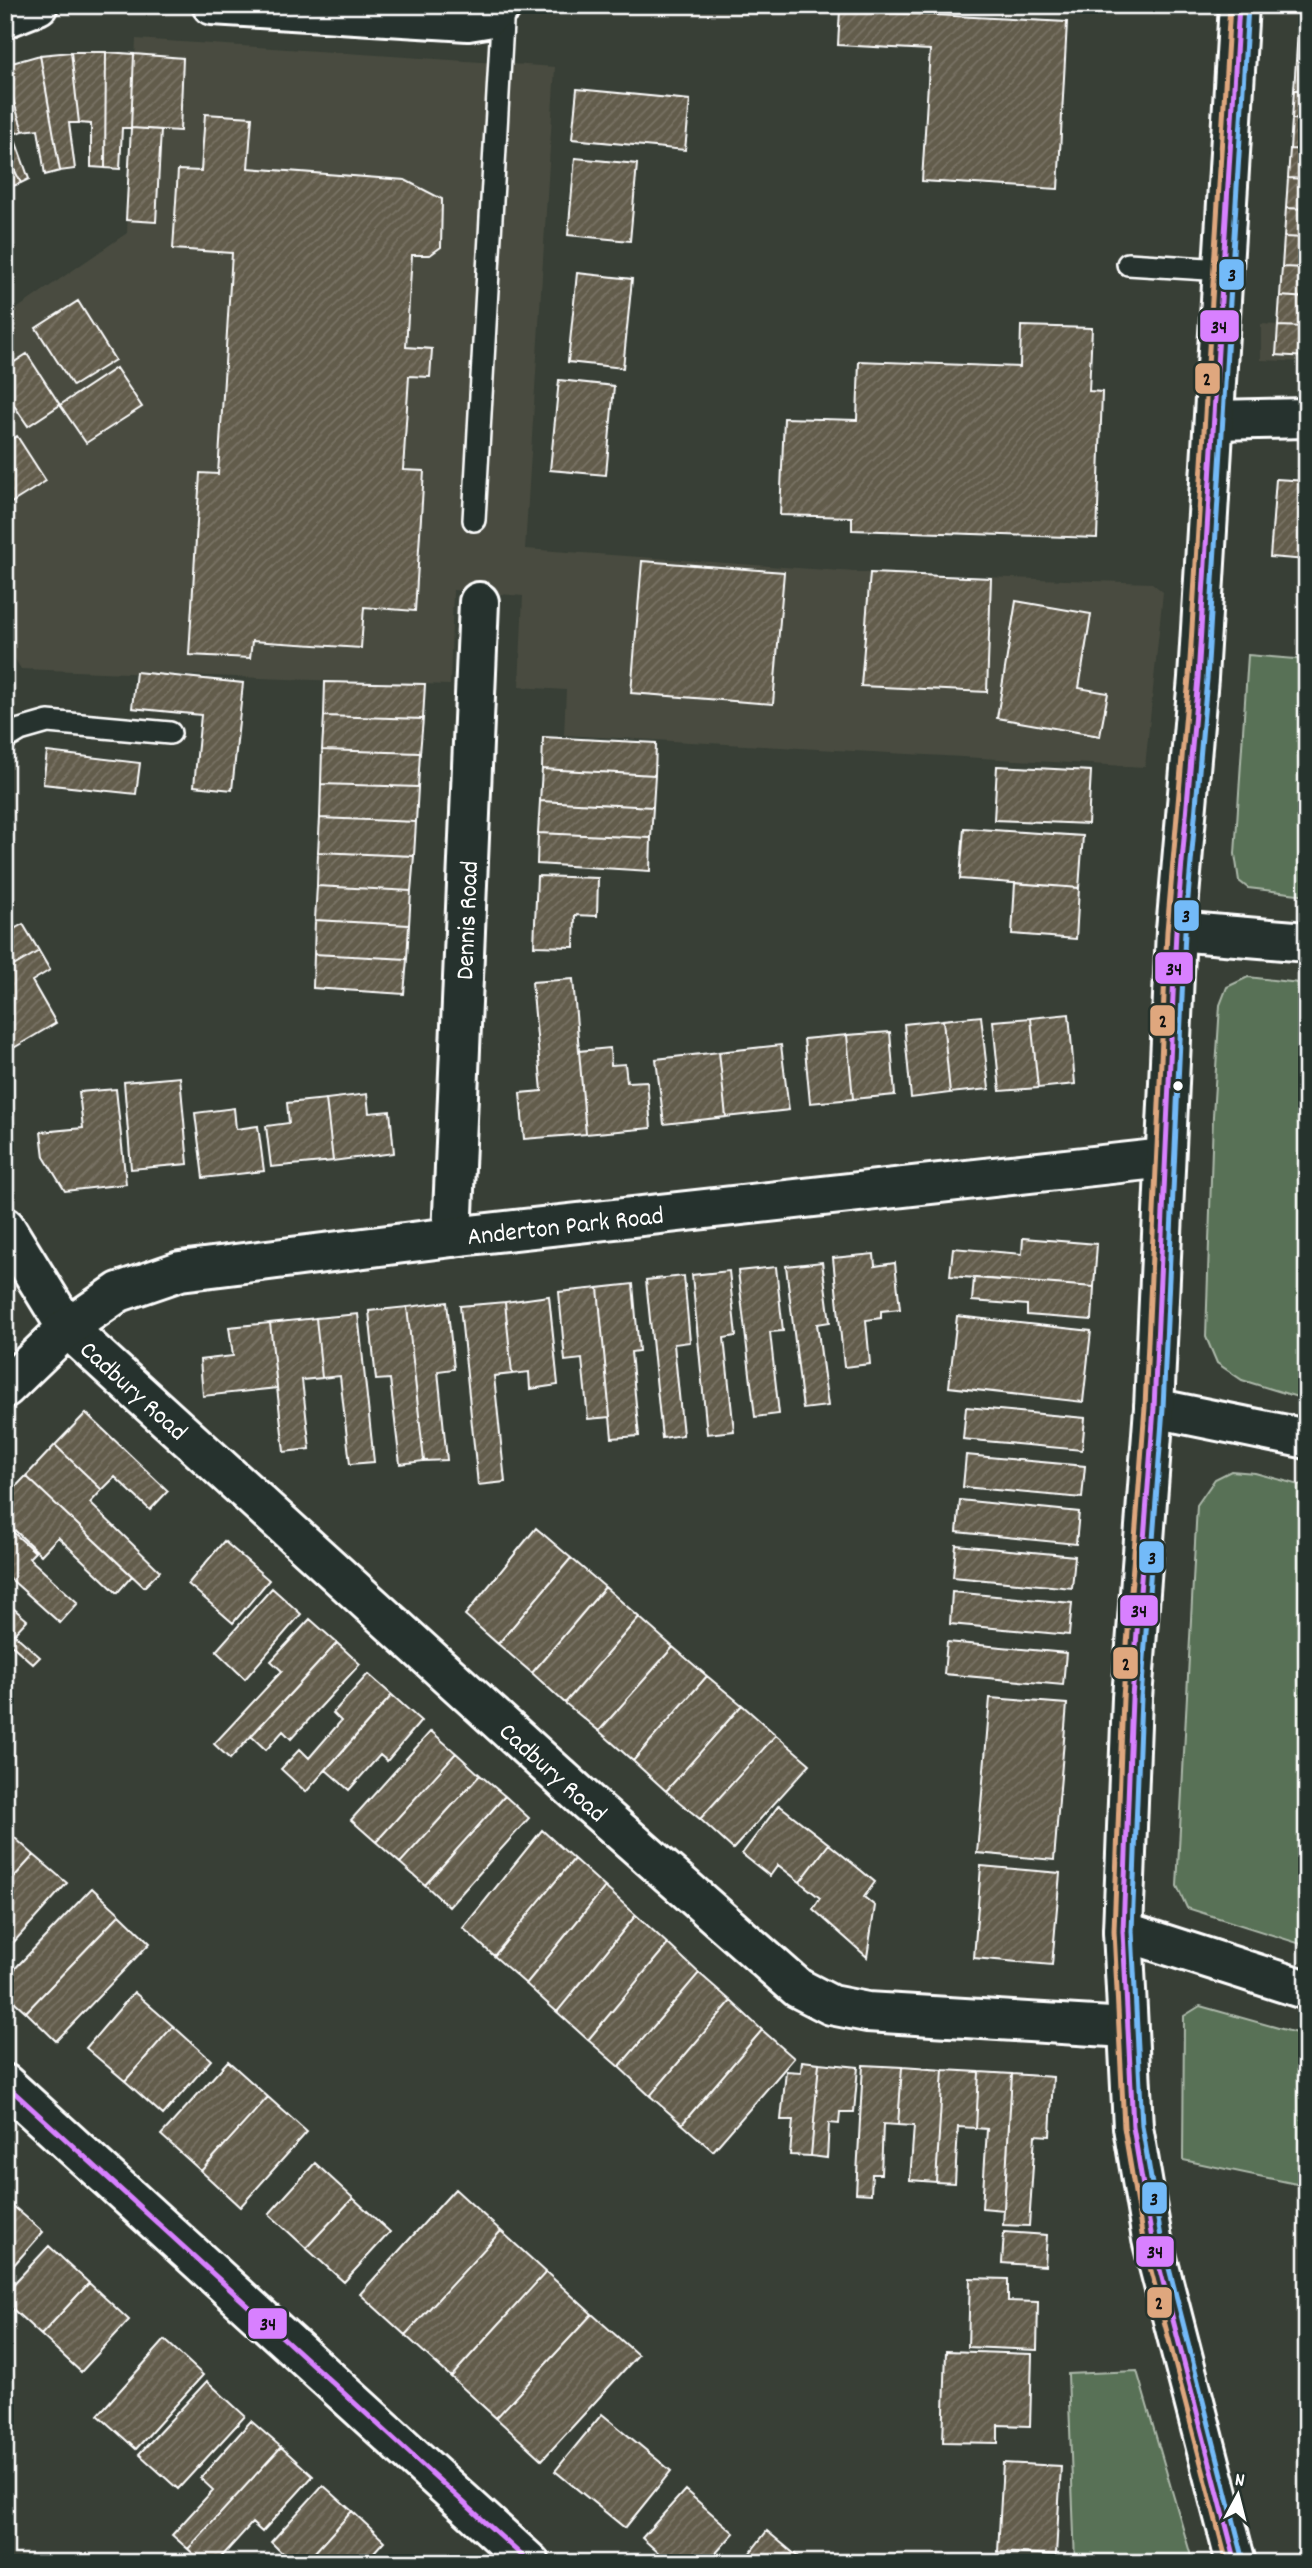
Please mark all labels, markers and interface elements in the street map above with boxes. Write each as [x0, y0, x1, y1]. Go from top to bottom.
line badge: 3 [1218, 258, 1245, 291]
text: 3 [1228, 264, 1236, 291]
line badge: 34 [1199, 309, 1240, 343]
text: 34 [1211, 316, 1227, 343]
line badge: 2 [1194, 362, 1221, 395]
text: 2 [1203, 368, 1211, 395]
street label: Dennis Road [448, 860, 490, 981]
line badge: 3 [1173, 899, 1200, 932]
text: 3 [1182, 905, 1190, 932]
line badge: 34 [1154, 951, 1194, 985]
text: 34 [1166, 958, 1182, 985]
line badge: 2 [1149, 1004, 1176, 1037]
text: 2 [1159, 1010, 1167, 1037]
unlabelled marker [1171, 1079, 1185, 1093]
street label: Anderton Park Road [465, 1199, 666, 1257]
street label: Cadbury Road [70, 1333, 194, 1451]
line badge: 3 [1138, 1540, 1165, 1574]
text: 3 [1148, 1547, 1156, 1574]
line badge: 34 [1119, 1594, 1159, 1627]
text: 34 [1131, 1600, 1147, 1627]
line badge: 2 [1112, 1646, 1139, 1680]
text: 2 [1122, 1653, 1130, 1680]
street label: Cadbury Road [489, 1715, 614, 1833]
line badge: 3 [1141, 2181, 1168, 2215]
text: 3 [1150, 2188, 1158, 2215]
line badge: 34 [1135, 2235, 1175, 2268]
text: 34 [1147, 2241, 1163, 2268]
line badge: 2 [1146, 2286, 1173, 2319]
text: 2 [1155, 2292, 1163, 2319]
line badge: 34 [247, 2307, 288, 2340]
text: 34 [260, 2313, 276, 2340]
north arrow [1204, 2460, 1274, 2530]
text: N [1233, 2468, 1246, 2496]

